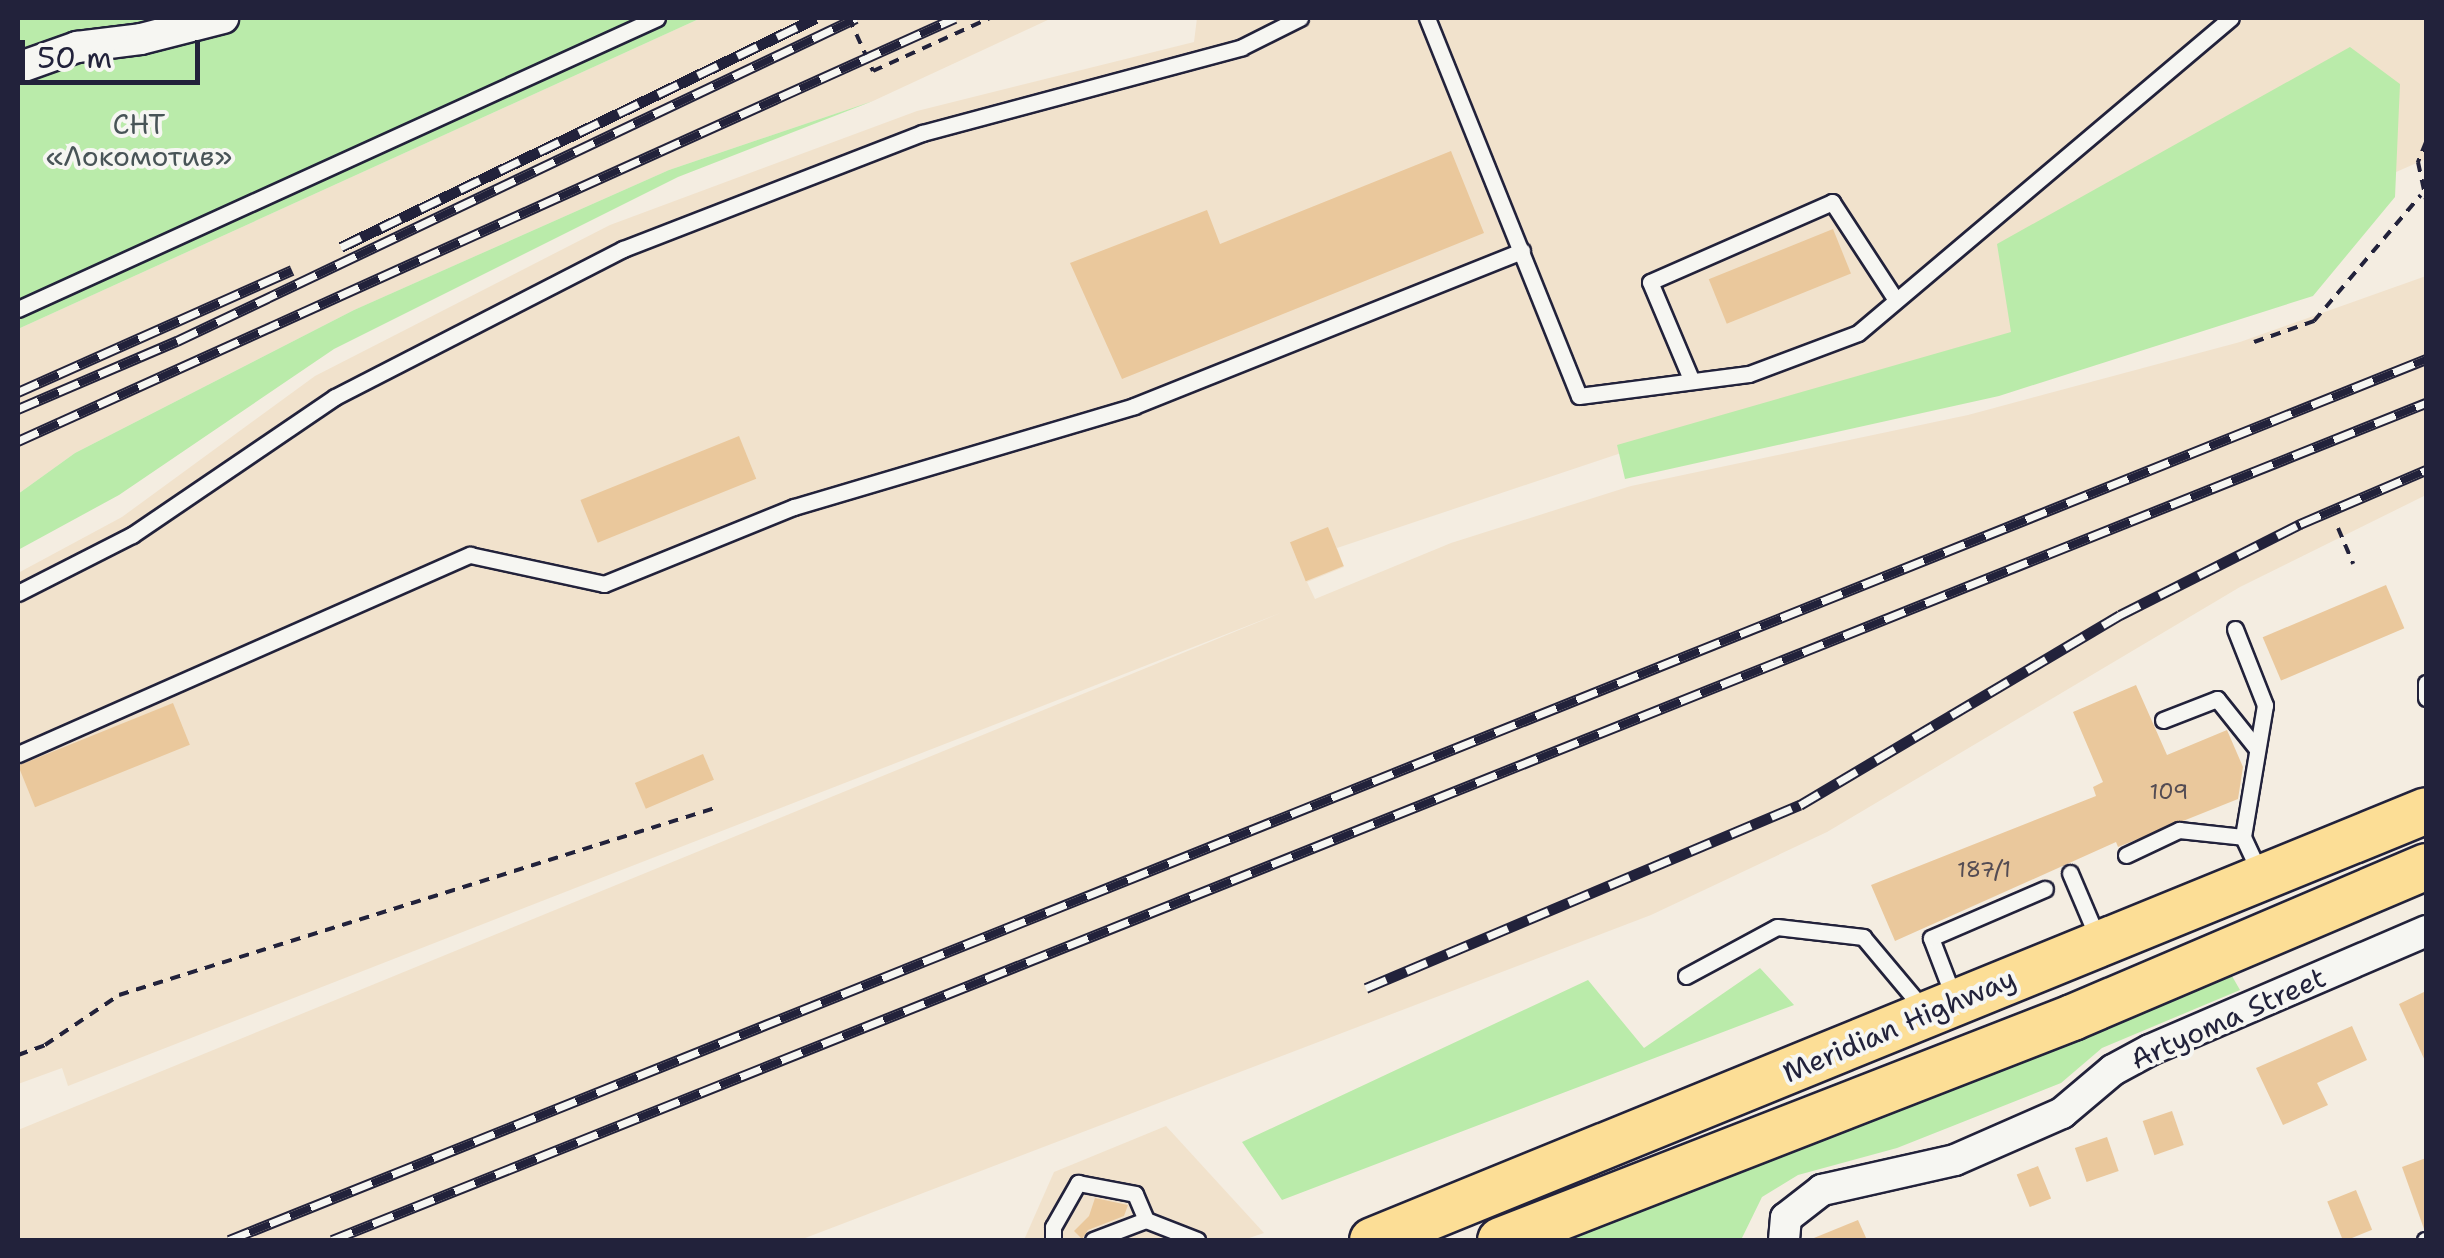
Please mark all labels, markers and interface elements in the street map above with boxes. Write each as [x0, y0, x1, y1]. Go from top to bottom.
scale bar [25, 20, 205, 82]
text: 50 m [37, 37, 112, 78]
park label: СНТ «Локомотив» [46, 107, 232, 173]
house number: 109 [2150, 779, 2188, 805]
house number: 187/1 [1957, 857, 2011, 883]
street label: Artyoma Street [2125, 960, 2331, 1076]
street label: Meridian Highway [1778, 961, 2020, 1089]

